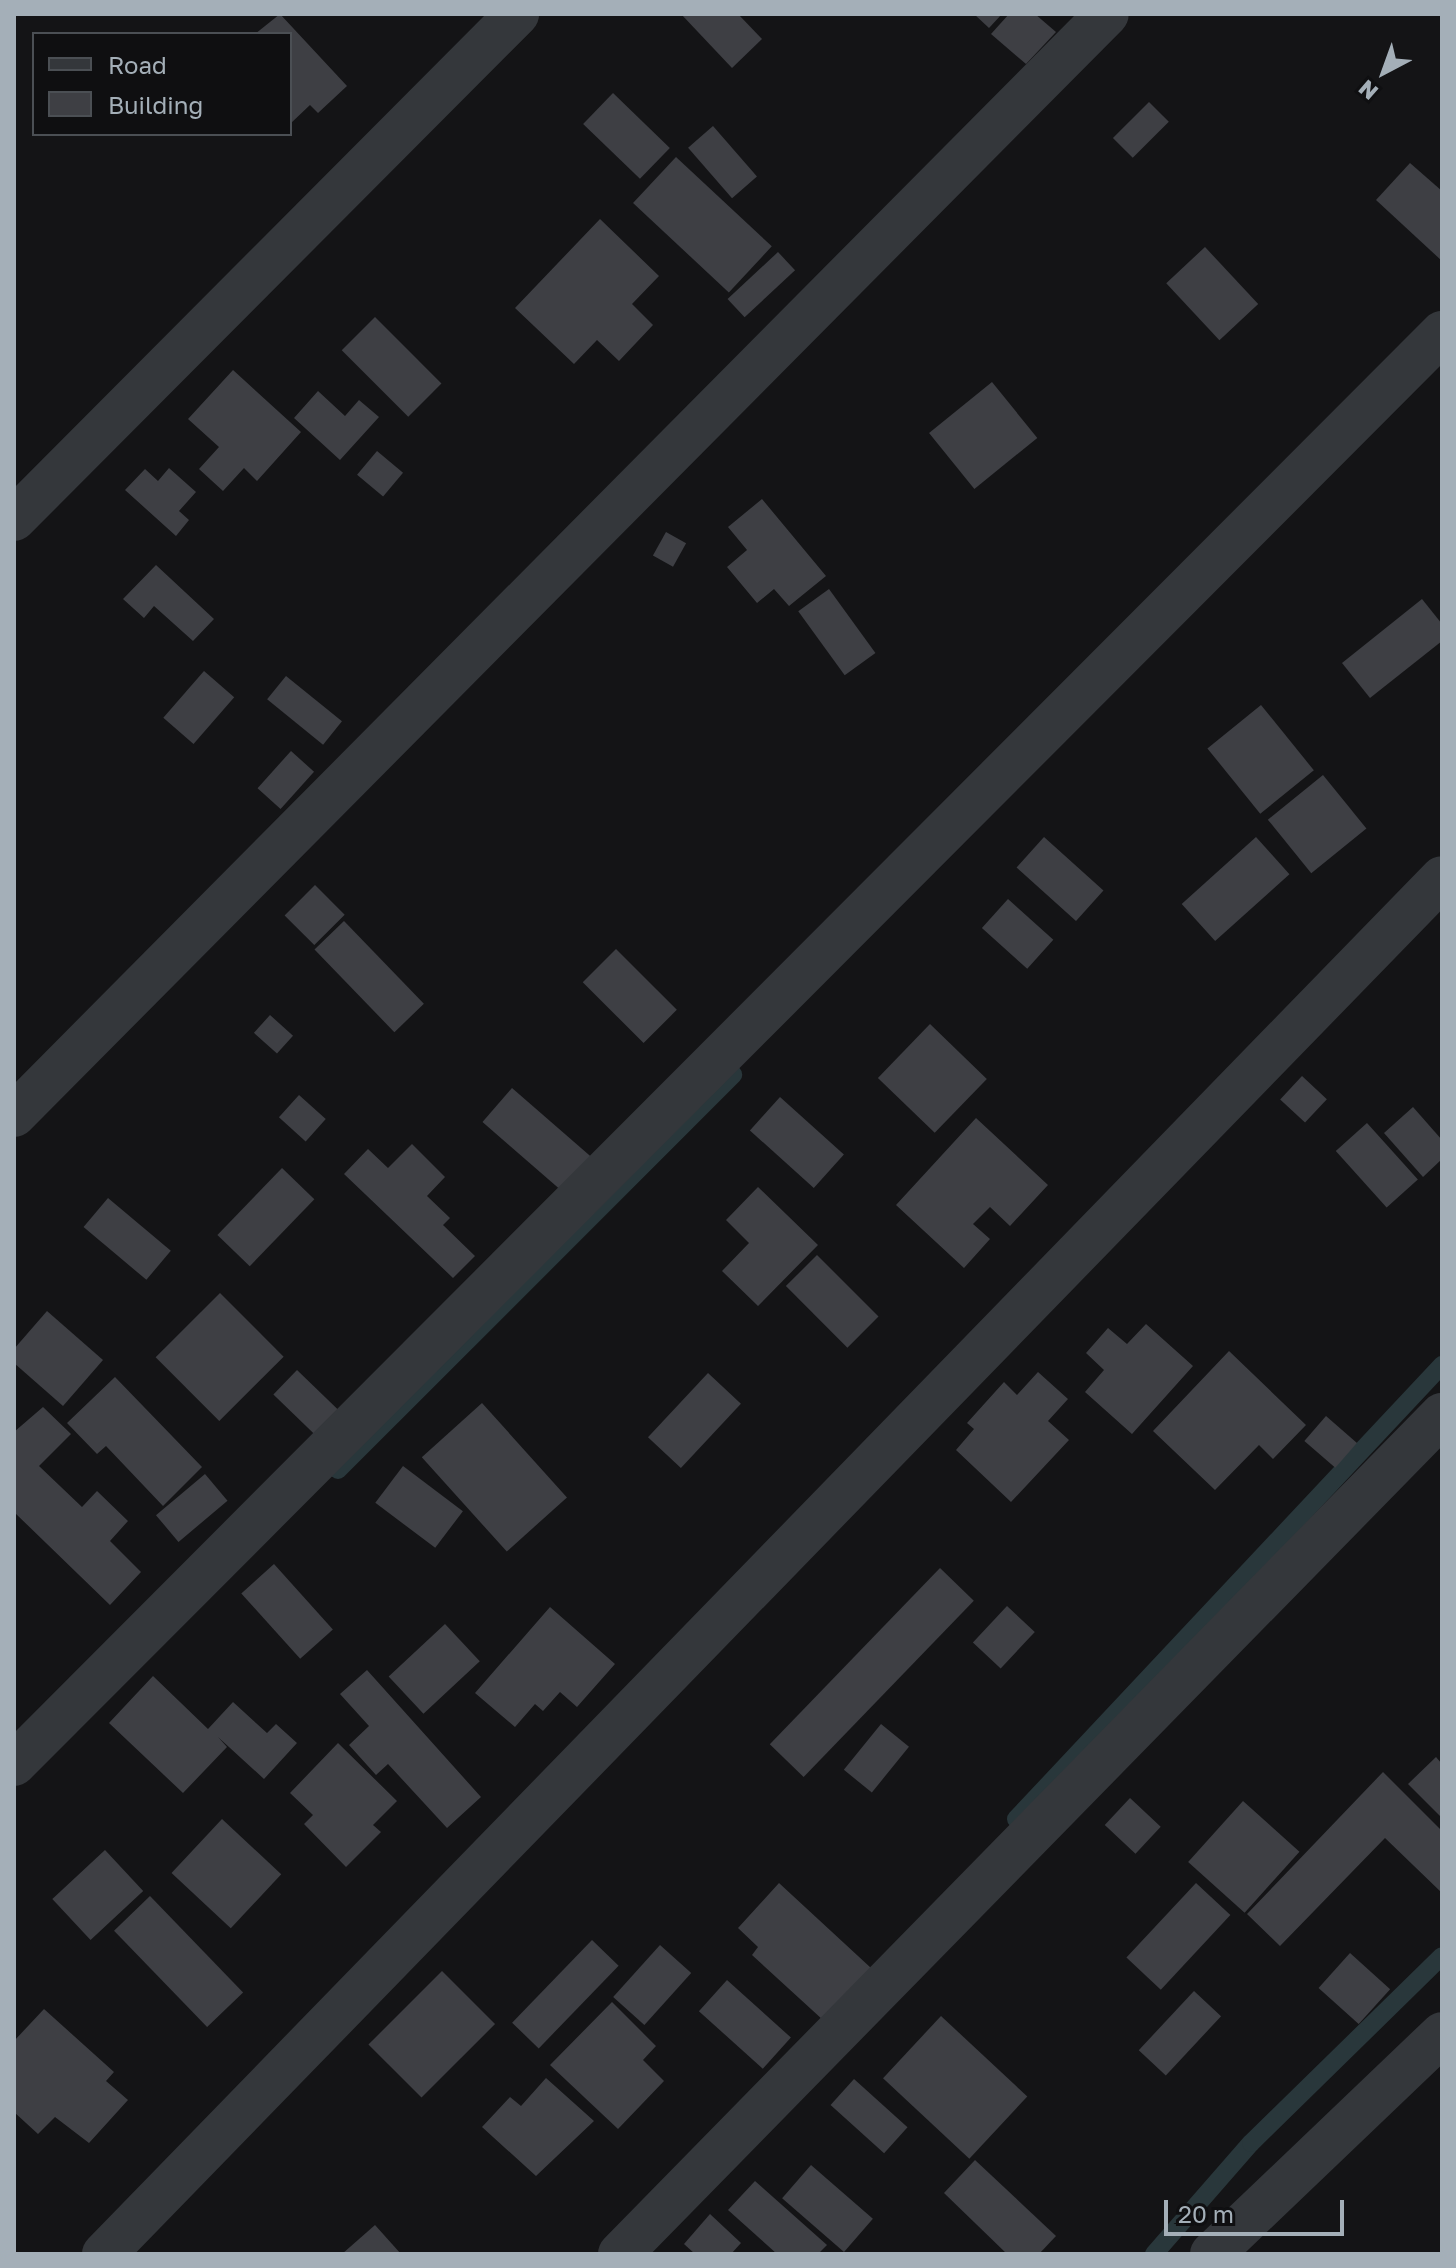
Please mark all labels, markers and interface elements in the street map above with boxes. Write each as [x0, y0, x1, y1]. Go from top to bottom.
legend [32, 32, 292, 136]
north arrow [1344, 32, 1424, 112]
text: Road [108, 50, 167, 79]
text: N [1353, 75, 1383, 106]
text: Building [108, 90, 203, 119]
scale bar [1168, 2184, 1348, 2234]
text: 20 m [1178, 2199, 1234, 2228]

